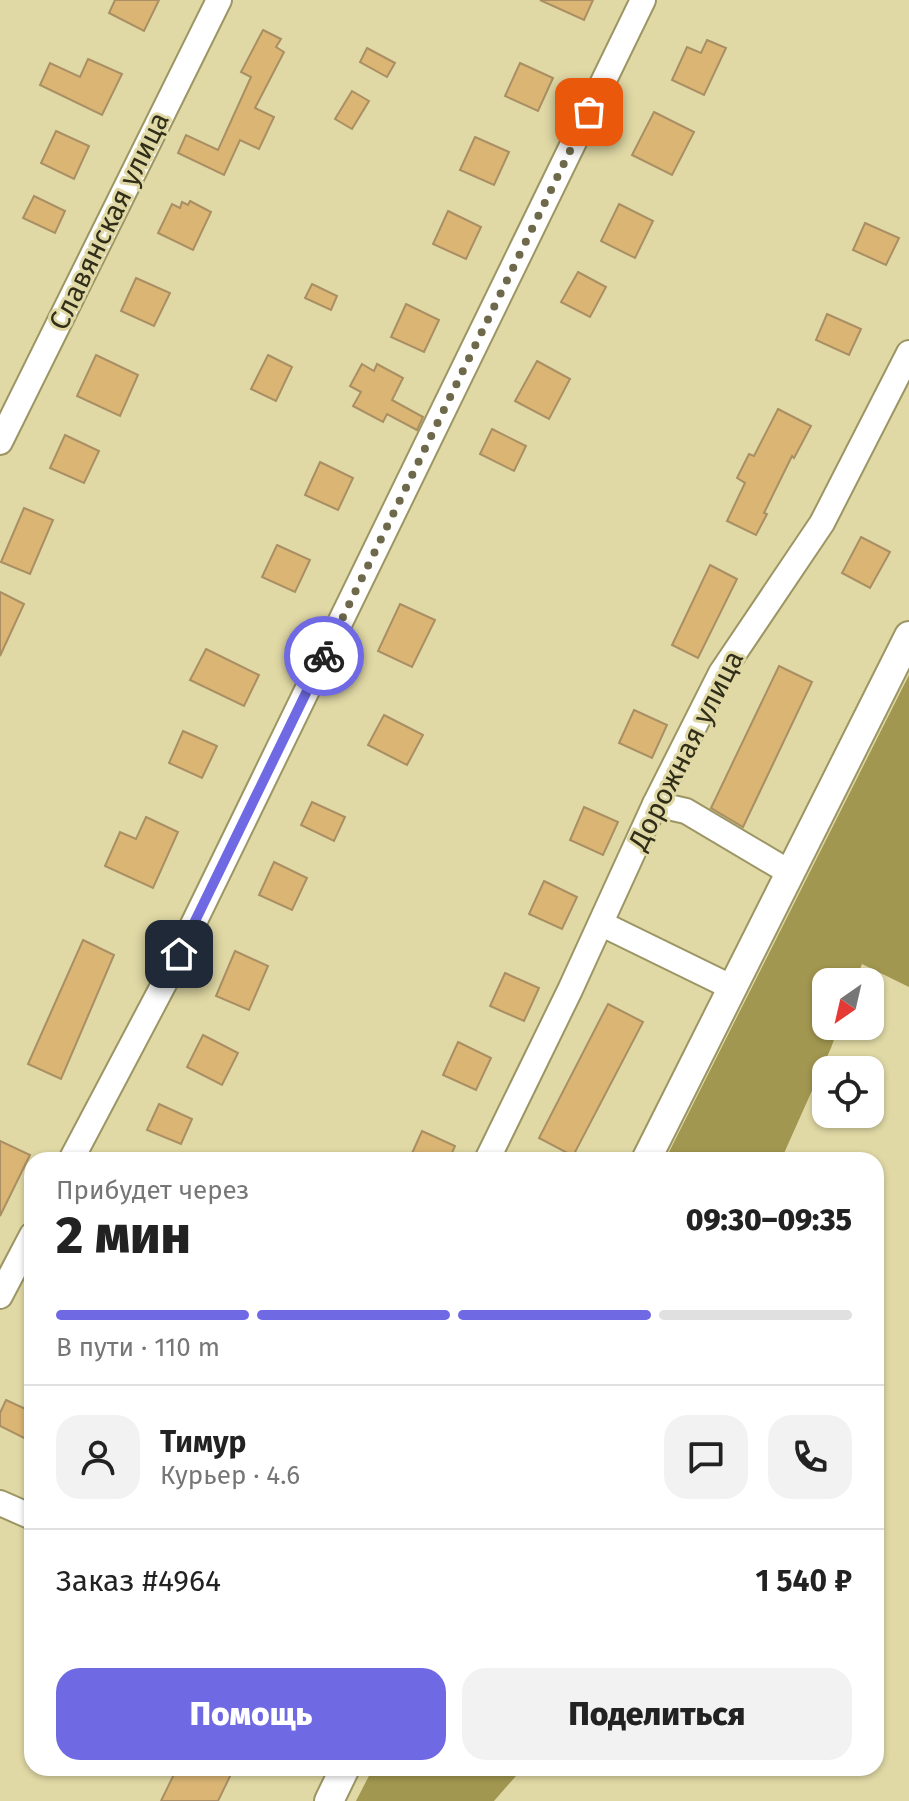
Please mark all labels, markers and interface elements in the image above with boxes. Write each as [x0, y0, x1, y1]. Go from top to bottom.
pin [555, 78, 623, 146]
icon: bag [567, 90, 611, 134]
street label: Славянская улица [42, 107, 176, 335]
courier [284, 616, 364, 696]
icon: bike [302, 634, 346, 678]
street label: Дорожная улица [621, 645, 750, 856]
pin [145, 920, 213, 988]
icon: home [157, 932, 201, 976]
north arrow [812, 968, 884, 1040]
map controls [812, 968, 884, 1128]
button: locate [812, 1056, 884, 1128]
text: Прибудет через [56, 1175, 249, 1206]
text: 09:30–09:35 [686, 1202, 852, 1238]
text: 2 мин [56, 1204, 191, 1267]
text: В пути · 110 m [56, 1332, 220, 1363]
button: person [56, 1415, 140, 1499]
button: chat [664, 1415, 748, 1499]
button: phone [768, 1415, 852, 1499]
text: Тимур [160, 1424, 246, 1460]
text: Курьер · 4.6 [160, 1460, 300, 1491]
text: Заказ #4964 [56, 1563, 221, 1599]
text: 1 540 ₽ [755, 1563, 852, 1599]
button: Помощь [56, 1668, 446, 1760]
button: Поделиться [462, 1668, 852, 1760]

